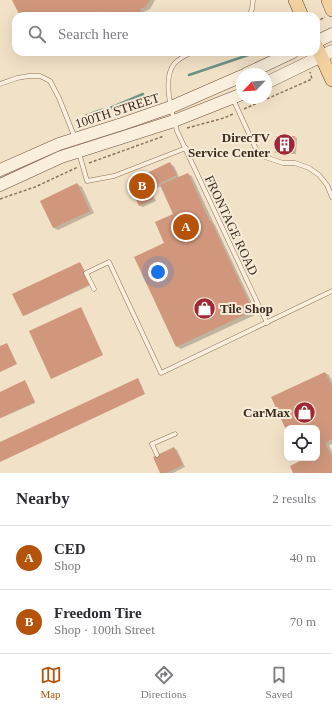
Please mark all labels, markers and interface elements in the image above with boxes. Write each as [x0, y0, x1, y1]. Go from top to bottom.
search box [12, 12, 320, 56]
icon: search [26, 23, 48, 45]
text: Search here [58, 26, 128, 42]
north arrow [236, 68, 272, 104]
street label: 100TH STREET [73, 90, 161, 131]
place label: DirecTV Service Center [188, 130, 271, 160]
building icon: DirecTV Service Center [272, 131, 298, 157]
pin: B [129, 171, 155, 201]
street label: FRONTAGE ROAD [202, 173, 261, 277]
pin: A [173, 212, 199, 242]
your location [148, 262, 168, 282]
shop icon: Tile Shop [191, 295, 217, 321]
place label: Tile Shop [220, 301, 273, 316]
shop icon: CarMax [292, 399, 318, 425]
place label: CarMax [243, 405, 290, 420]
map controls [284, 425, 320, 461]
button: locate [284, 425, 320, 461]
text: Nearby [16, 489, 70, 508]
text: 2 results [272, 491, 316, 506]
text: CED [54, 541, 86, 557]
text: A [24, 550, 34, 565]
text: 40 m [290, 550, 316, 565]
text: Shop [54, 558, 81, 573]
text: Freedom Tire [54, 605, 142, 621]
text: B [25, 614, 33, 629]
text: 70 m [290, 614, 316, 629]
text: Shop · 100th Street [54, 622, 155, 637]
tab: Map [40, 664, 62, 700]
tab: Directions [141, 664, 186, 700]
tab: Saved [266, 664, 292, 700]

